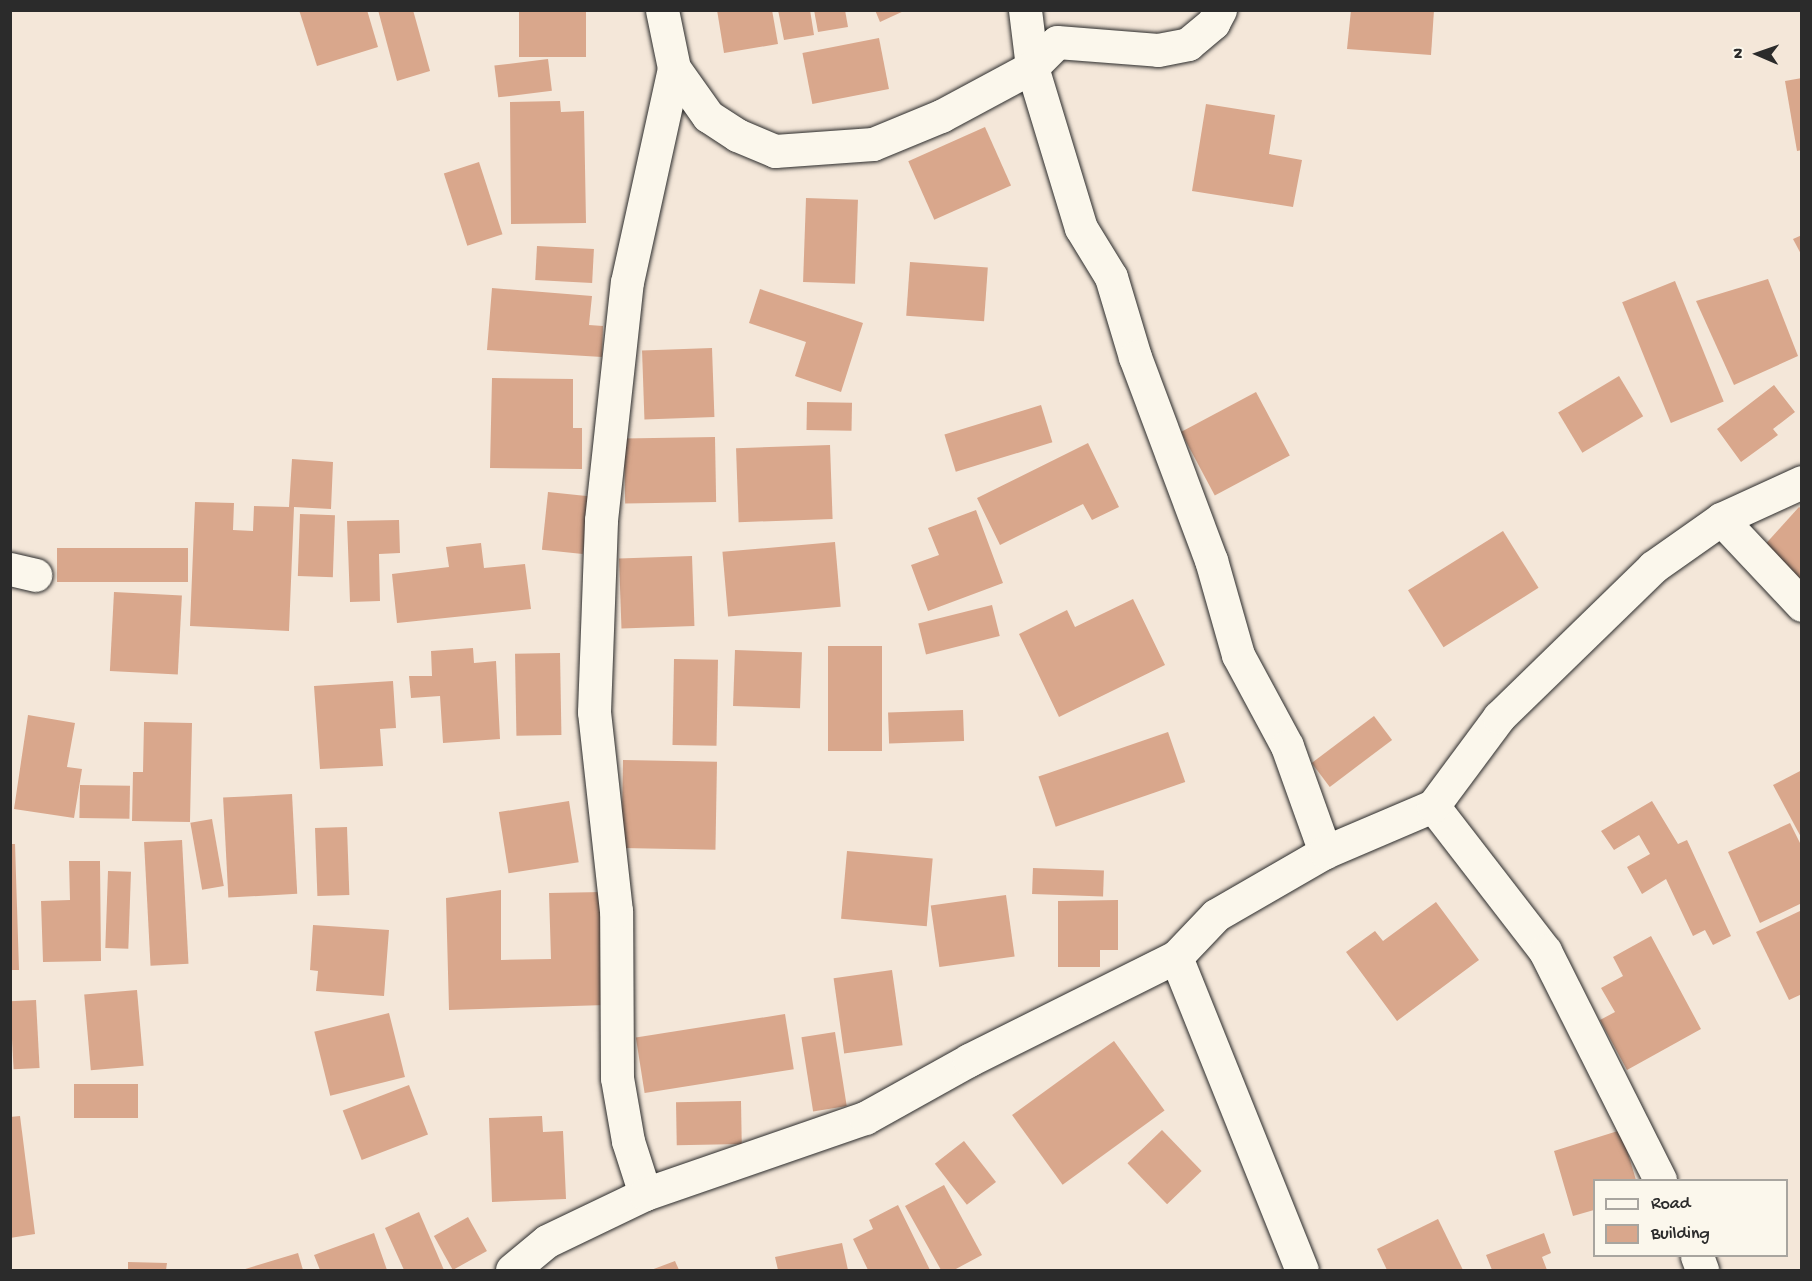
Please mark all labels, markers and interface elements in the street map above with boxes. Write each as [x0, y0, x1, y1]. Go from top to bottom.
north arrow [1728, 24, 1788, 84]
text: N [1730, 48, 1749, 59]
legend [1593, 1179, 1788, 1257]
text: Road [1651, 1194, 1690, 1215]
text: Building [1651, 1224, 1710, 1245]

